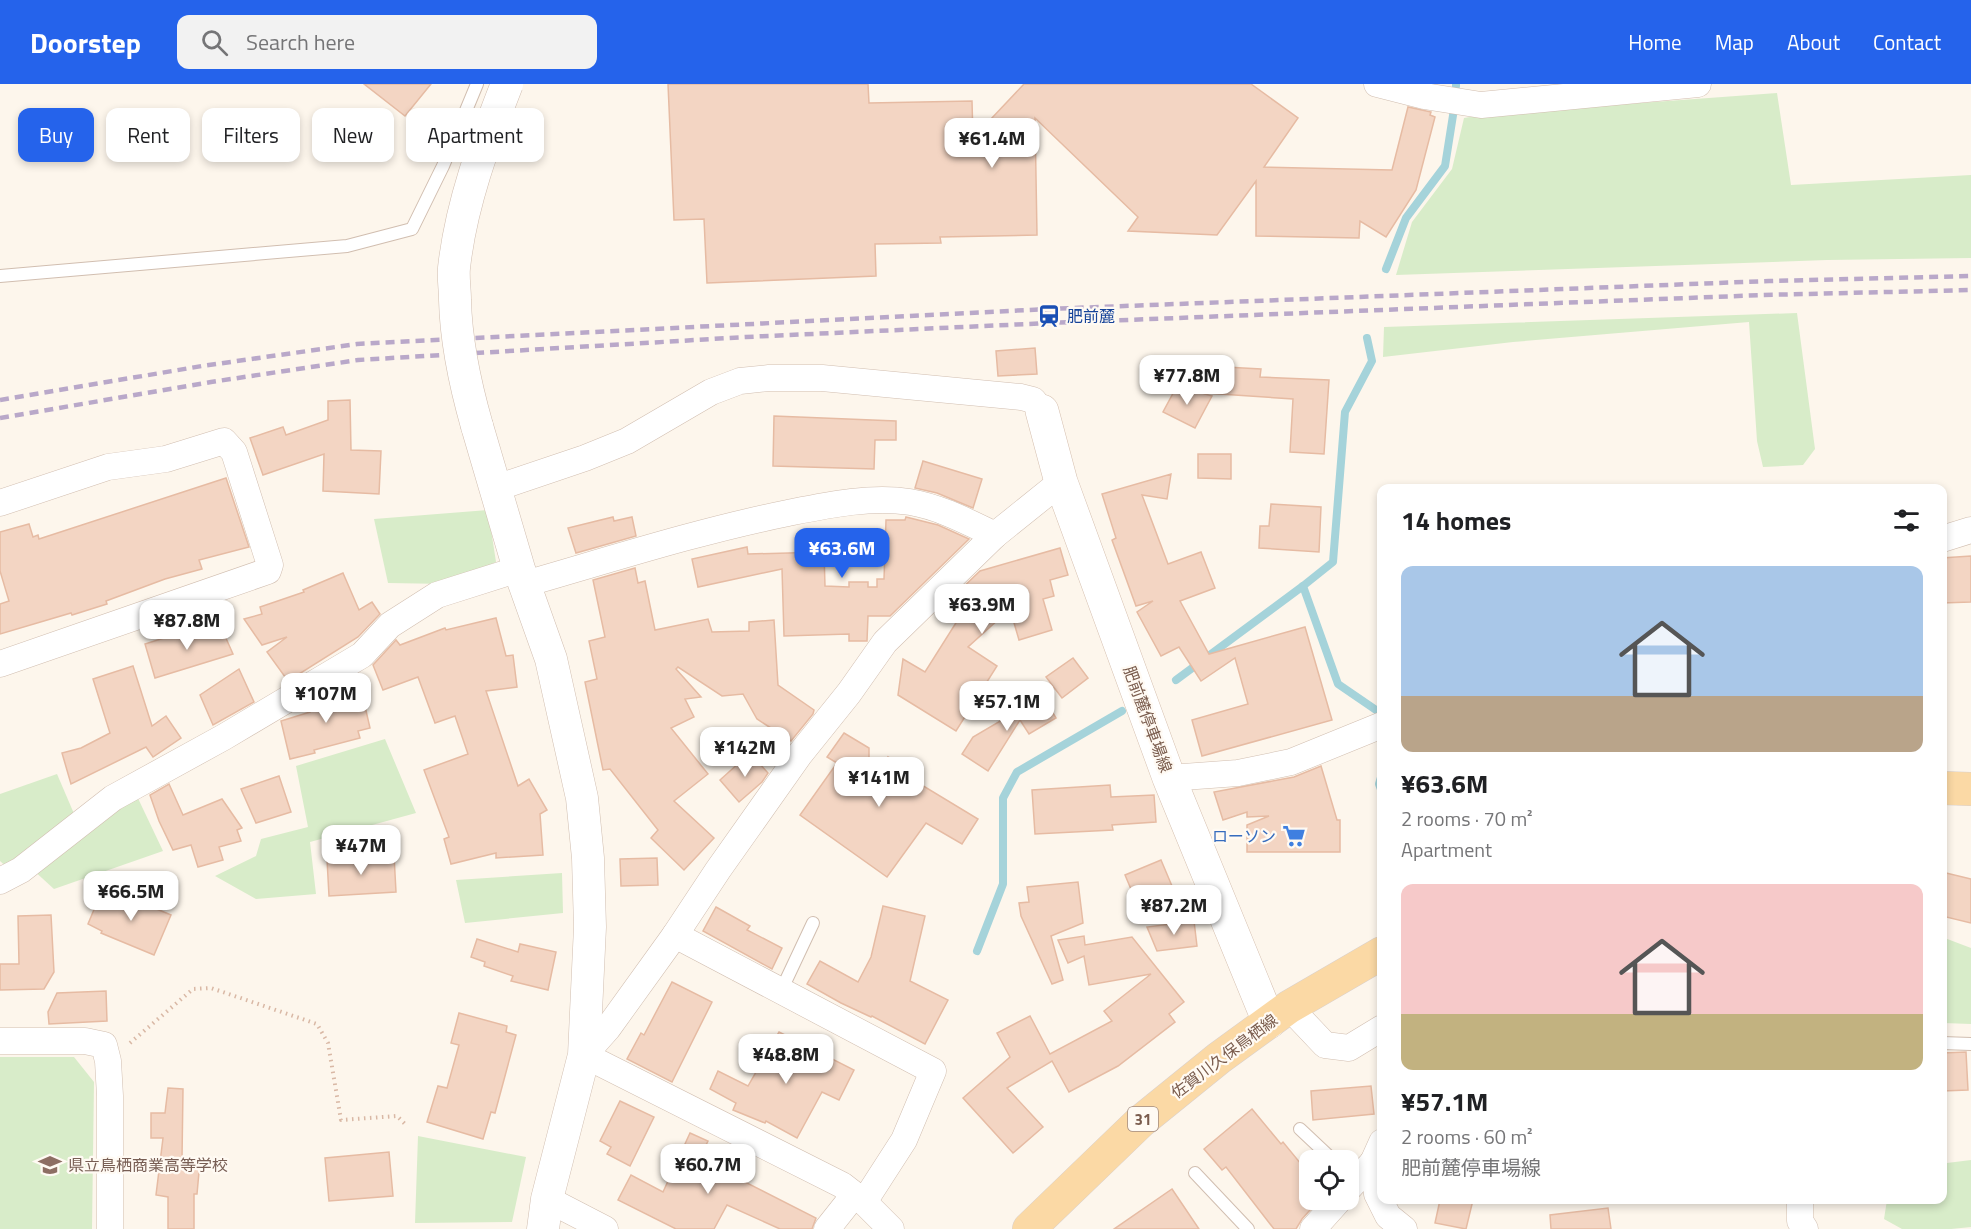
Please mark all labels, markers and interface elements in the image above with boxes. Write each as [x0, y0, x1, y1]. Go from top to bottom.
search box [177, 15, 597, 69]
text: Doorstep [30, 21, 141, 64]
text: Search here [246, 25, 355, 59]
icon: search [198, 26, 231, 59]
text: Home [1628, 26, 1682, 58]
text: Map [1715, 26, 1754, 58]
text: About [1787, 26, 1840, 58]
text: Contact [1873, 26, 1941, 58]
chip: Buy [18, 108, 94, 162]
chip: Rent [106, 108, 190, 162]
chip: Filters [202, 108, 300, 162]
chip: New [312, 108, 394, 162]
chip: Apartment [406, 108, 544, 162]
pin: ¥61.4M [943, 118, 1041, 169]
text: ¥61.4M [958, 122, 1026, 153]
station icon: 肥前麓 [1036, 303, 1062, 329]
place label: 肥前麓 [1067, 304, 1115, 328]
pin: ¥77.8M [1138, 355, 1236, 406]
text: ¥77.8M [1153, 359, 1221, 390]
text: 14 homes [1401, 501, 1511, 540]
icon: filters [1890, 504, 1923, 537]
pin: ¥63.6M [793, 528, 891, 579]
text: ¥63.6M [808, 532, 876, 563]
pin: ¥63.9M [933, 584, 1031, 635]
text: ¥63.9M [948, 588, 1016, 619]
pin: ¥87.8M [138, 600, 236, 651]
text: ¥87.8M [153, 604, 221, 635]
icon: home [1608, 605, 1716, 713]
street label: 肥前麓停車場線 [1118, 662, 1178, 776]
pin: ¥107M [284, 673, 368, 724]
text: ¥107M [295, 677, 357, 708]
pin: ¥57.1M [958, 681, 1056, 732]
text: ¥57.1M [973, 685, 1041, 716]
pin: ¥142M [703, 727, 787, 778]
text: ¥142M [714, 731, 776, 762]
pin: ¥141M [837, 757, 921, 808]
text: ¥141M [848, 761, 910, 792]
text: ¥63.6M [1401, 764, 1488, 803]
text: 2 rooms · 70 m² [1401, 803, 1533, 834]
supermarket icon: ローソン [1281, 823, 1307, 849]
place label: ローソン [1212, 824, 1276, 848]
pin: ¥47M [325, 825, 397, 876]
text: ¥47M [336, 829, 386, 860]
text: Apartment [1401, 834, 1492, 865]
pin: ¥66.5M [82, 871, 180, 922]
text: ¥66.5M [97, 875, 165, 906]
pin: ¥87.2M [1125, 885, 1223, 936]
text: ¥87.2M [1140, 889, 1208, 920]
icon: home [1608, 923, 1716, 1031]
street label: 佐賀川久保鳥栖線 [1166, 1008, 1282, 1104]
pin: ¥48.8M [737, 1034, 835, 1085]
text: ¥48.8M [752, 1038, 820, 1069]
text: ¥57.1M [1401, 1082, 1488, 1121]
road number: 31 [1128, 1107, 1158, 1131]
text: 2 rooms · 60 m² [1401, 1121, 1533, 1152]
pin: ¥60.7M [659, 1144, 757, 1195]
text: ¥60.7M [674, 1148, 742, 1179]
map controls [1299, 1150, 1359, 1210]
button: locate [1299, 1150, 1359, 1210]
school or university icon: 県立鳥栖商業高等学校 [37, 1152, 63, 1178]
text: 肥前麓停車場線 [1401, 1152, 1541, 1183]
place label: 県立鳥栖商業高等学校 [68, 1153, 228, 1177]

